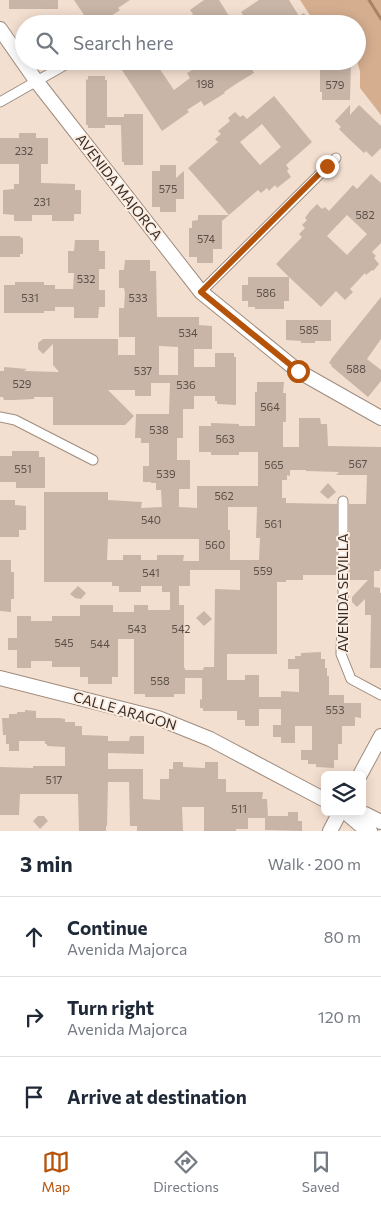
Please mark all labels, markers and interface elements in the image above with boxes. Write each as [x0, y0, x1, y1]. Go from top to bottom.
search box [15, 15, 366, 70]
icon: search [33, 29, 61, 57]
text: Search here [73, 31, 173, 54]
house number: 198 [196, 77, 214, 90]
house number: 579 [326, 78, 345, 91]
street label: AVENIDA MAJORCA [73, 130, 166, 244]
house number: 232 [15, 144, 33, 157]
route end [316, 155, 339, 178]
house number: 575 [159, 182, 177, 195]
house number: 231 [33, 195, 51, 208]
house number: 582 [355, 208, 375, 221]
house number: 574 [197, 232, 215, 245]
house number: 532 [77, 272, 95, 285]
house number: 586 [256, 286, 276, 299]
house number: 531 [21, 291, 39, 304]
house number: 533 [129, 291, 147, 304]
house number: 585 [299, 323, 319, 336]
house number: 534 [178, 326, 198, 339]
route start [287, 360, 310, 383]
house number: 588 [346, 362, 366, 375]
house number: 537 [134, 364, 152, 377]
house number: 529 [12, 377, 32, 390]
house number: 536 [176, 378, 196, 391]
house number: 564 [260, 400, 280, 413]
house number: 538 [149, 423, 169, 436]
house number: 563 [215, 432, 235, 445]
house number: 567 [349, 457, 368, 470]
house number: 565 [264, 458, 284, 471]
house number: 551 [14, 462, 32, 475]
house number: 539 [156, 467, 176, 480]
house number: 562 [214, 489, 234, 502]
house number: 540 [141, 513, 161, 526]
house number: 561 [264, 517, 282, 530]
street label: AVENIDA SEVILLA [334, 533, 351, 653]
house number: 560 [205, 538, 225, 551]
house number: 559 [253, 564, 273, 577]
house number: 541 [142, 566, 160, 579]
house number: 543 [127, 622, 147, 635]
house number: 542 [172, 622, 190, 635]
house number: 545 [54, 636, 74, 649]
house number: 544 [90, 637, 110, 650]
house number: 558 [150, 674, 170, 687]
street label: CALLE ARAGON [71, 688, 179, 733]
house number: 553 [326, 703, 344, 716]
map controls [321, 771, 366, 816]
button: layers [321, 771, 366, 816]
house number: 517 [46, 773, 63, 786]
house number: 511 [231, 802, 247, 815]
text: 3 min [20, 851, 73, 876]
text: Walk · 200 m [268, 854, 361, 873]
text: Continue [67, 916, 147, 939]
icon: ahead [20, 923, 48, 951]
text: 80 m [324, 927, 361, 946]
text: Avenida Majorca [67, 939, 187, 958]
text: Turn right [67, 996, 154, 1019]
icon: right [20, 1003, 48, 1031]
text: 120 m [318, 1007, 361, 1026]
text: Avenida Majorca [67, 1019, 187, 1038]
icon: arrive [20, 1083, 48, 1111]
text: Arrive at destination [67, 1085, 247, 1108]
tab: Map [41, 1148, 70, 1195]
tab: Directions [153, 1148, 219, 1195]
tab: Saved [302, 1148, 340, 1195]

